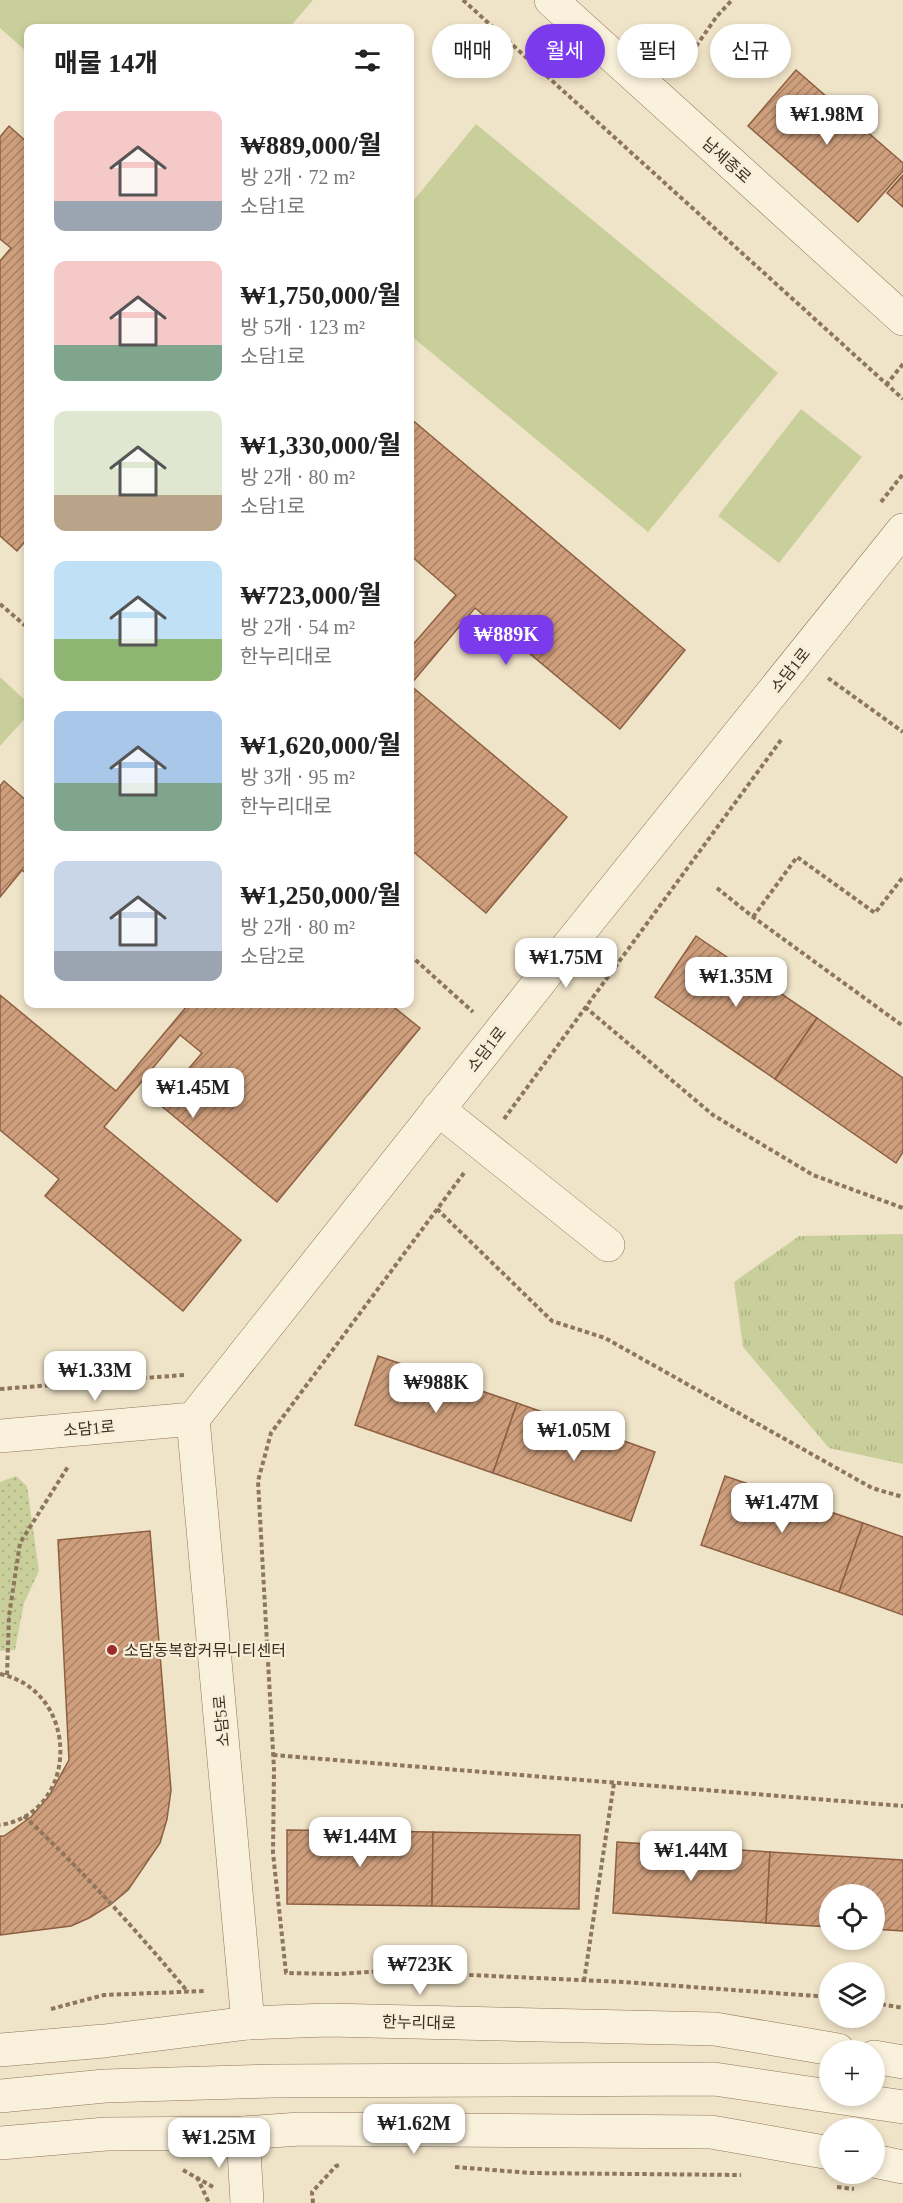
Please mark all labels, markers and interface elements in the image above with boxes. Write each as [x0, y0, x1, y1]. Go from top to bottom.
chip: 매매 [432, 24, 513, 78]
chip: 월세 [525, 24, 605, 78]
chip: 필터 [617, 24, 698, 78]
chip: 신규 [710, 24, 791, 78]
icon: filters [351, 44, 384, 77]
text: 매물 14개 [54, 49, 158, 78]
pin: ₩1.98M [778, 95, 876, 146]
text: ₩1.98M [790, 103, 864, 125]
text: ₩889,000/월 [240, 131, 382, 160]
street label: 남세종로 [699, 134, 754, 187]
icon: home [102, 135, 174, 207]
text: 방 2개 · 72 m² [240, 166, 355, 188]
text: 소담1로 [240, 195, 305, 217]
text: ₩1,750,000/월 [240, 281, 401, 310]
icon: home [102, 285, 174, 357]
text: 방 5개 · 123 m² [240, 316, 365, 338]
text: 소담1로 [240, 345, 305, 367]
text: ₩1,330,000/월 [240, 431, 401, 460]
icon: home [102, 435, 174, 507]
text: 방 2개 · 80 m² [240, 466, 355, 488]
text: 소담1로 [240, 495, 305, 517]
text: ₩723,000/월 [240, 581, 382, 610]
icon: home [102, 585, 174, 657]
pin: ₩889K [464, 615, 548, 666]
text: 방 2개 · 54 m² [240, 616, 355, 638]
text: ₩889K [473, 623, 539, 645]
street label: 소담1로 [767, 644, 814, 696]
text: 한누리대로 [240, 645, 332, 667]
text: ₩1,620,000/월 [240, 731, 401, 760]
icon: home [102, 735, 174, 807]
text: 방 3개 · 95 m² [240, 766, 355, 788]
text: 한누리대로 [240, 795, 332, 817]
text: ₩1,250,000/월 [240, 881, 401, 910]
icon: home [102, 885, 174, 957]
text: 방 2개 · 80 m² [240, 916, 355, 938]
pin: ₩1.75M [517, 938, 615, 989]
text: 소담2로 [240, 945, 305, 967]
text: ₩1.75M [529, 946, 603, 968]
pin: ₩1.35M [687, 957, 785, 1008]
text: ₩1.35M [699, 965, 773, 987]
street label: 소담1로 [464, 1023, 509, 1075]
pin: ₩1.45M [144, 1068, 242, 1119]
text: ₩1.45M [156, 1076, 230, 1098]
pin: ₩1.33M [46, 1351, 144, 1402]
text: ₩1.33M [58, 1359, 132, 1381]
pin: ₩988K [394, 1363, 478, 1414]
text: ₩988K [403, 1371, 469, 1393]
pin: ₩1.05M [525, 1411, 623, 1462]
street label: 소담1로 [62, 1418, 116, 1439]
text: ₩1.05M [537, 1419, 611, 1441]
pin: ₩1.47M [733, 1483, 831, 1534]
text: ₩1.47M [745, 1491, 819, 1513]
place label: 소담동복합커뮤니티센터 [124, 1642, 286, 1659]
marker: 소담동복합커뮤니티센터 [105, 1643, 119, 1657]
street label: 소담5로 [211, 1694, 232, 1748]
pin: ₩1.44M [311, 1817, 409, 1868]
text: ₩1.44M [323, 1825, 397, 1847]
pin: ₩1.44M [642, 1831, 740, 1882]
text: ₩1.44M [654, 1839, 728, 1861]
map controls [819, 1884, 885, 2184]
button: locate [819, 1884, 885, 1950]
pin: ₩723K [378, 1945, 462, 1996]
text: ₩723K [387, 1953, 453, 1975]
button: layers [819, 1962, 885, 2028]
street label: 한누리대로 [382, 2013, 456, 2032]
button: + [819, 2040, 885, 2106]
pin: ₩1.62M [365, 2104, 463, 2155]
text: ₩1.62M [377, 2112, 451, 2134]
pin: ₩1.25M [170, 2118, 268, 2169]
button: − [819, 2118, 885, 2184]
text: ₩1.25M [182, 2126, 256, 2148]

